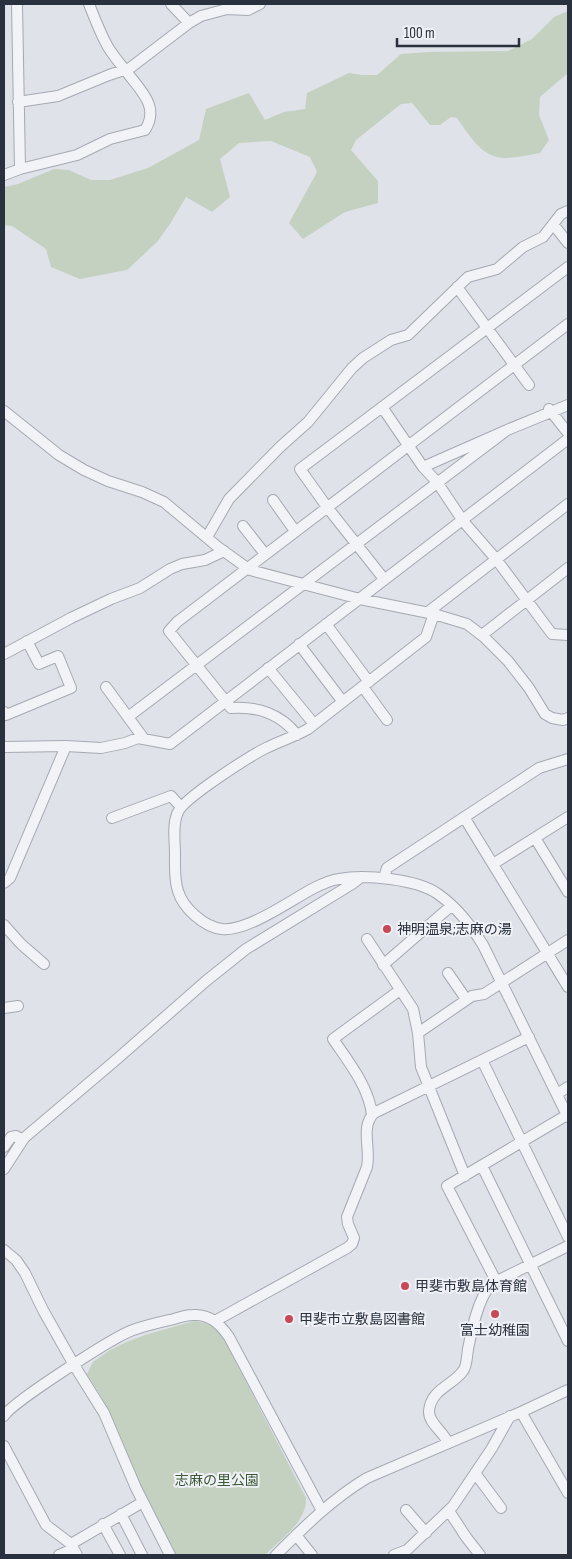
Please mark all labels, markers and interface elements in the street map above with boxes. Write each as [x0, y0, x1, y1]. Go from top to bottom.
scale bar [397, 15, 520, 47]
text: 100 m [404, 24, 435, 43]
place label: 神明温泉;志麻の湯 [397, 921, 512, 938]
marker: 神明温泉;志麻の湯 [381, 923, 393, 935]
place label: 甲斐市敷島体育館 [415, 1278, 527, 1295]
marker: 甲斐市敷島体育館 [399, 1280, 411, 1292]
marker: 富士幼稚園 [489, 1308, 501, 1320]
place label: 甲斐市立敷島図書館 [299, 1311, 425, 1328]
marker: 甲斐市立敷島図書館 [283, 1313, 295, 1325]
place label: 富士幼稚園 [460, 1322, 530, 1339]
park label: 志麻の里公園 [175, 1472, 259, 1489]

